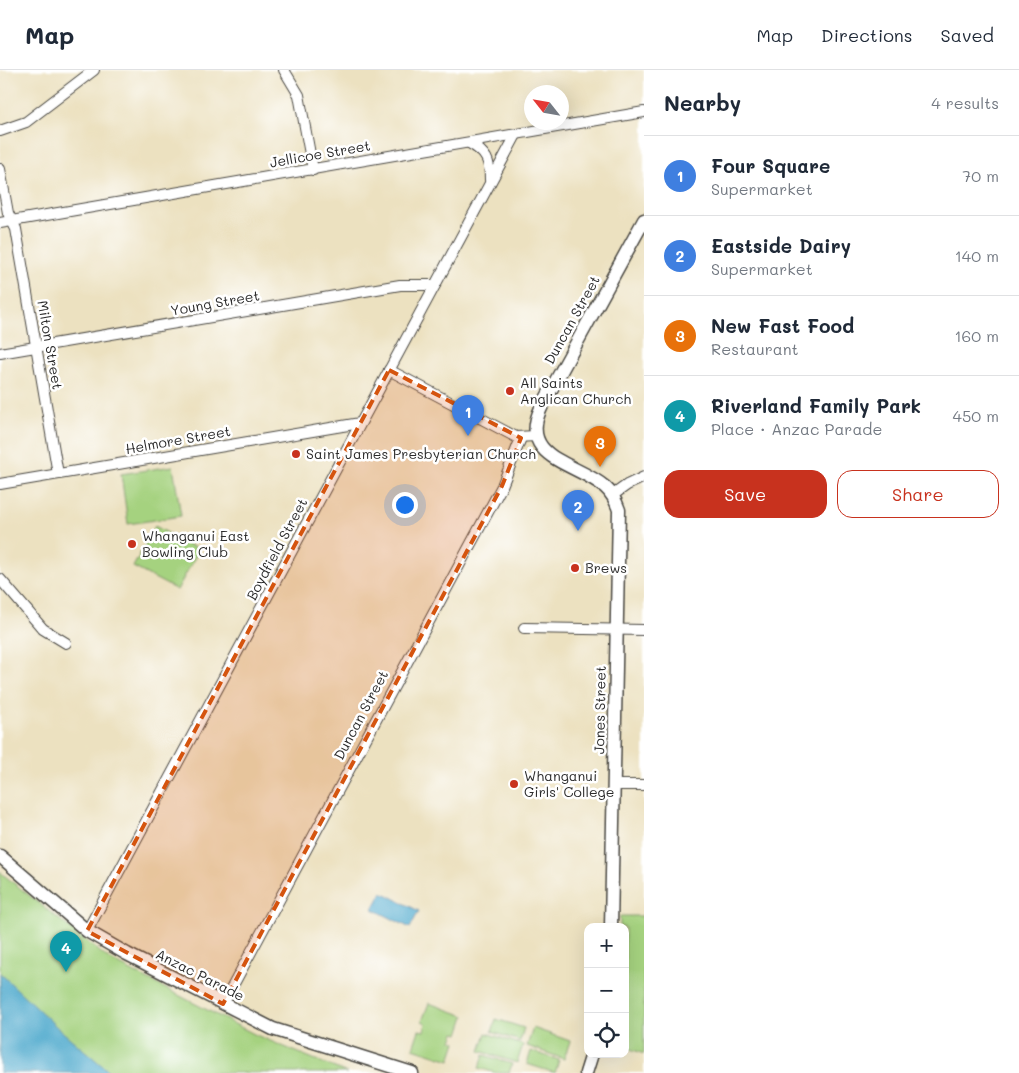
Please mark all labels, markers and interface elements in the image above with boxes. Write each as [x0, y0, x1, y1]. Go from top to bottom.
text: Map [25, 19, 74, 50]
text: Map [756, 23, 793, 47]
text: Directions [821, 23, 913, 47]
text: Saved [941, 23, 994, 47]
north arrow [524, 85, 569, 130]
text: Nearby [664, 89, 741, 116]
text: 4 results [931, 92, 999, 113]
street label: Jellicoe Street [268, 135, 372, 172]
text: Four Square [711, 153, 830, 178]
text: 1 [676, 165, 684, 186]
text: 70 m [962, 165, 999, 186]
text: Supermarket [711, 178, 813, 199]
text: Eastside Dairy [711, 233, 851, 258]
text: 2 [676, 245, 684, 266]
text: 140 m [955, 245, 999, 266]
text: Supermarket [711, 258, 813, 279]
street label: Duncan Street [539, 272, 604, 368]
street label: Young Street [169, 285, 261, 320]
street label: Milton Street [33, 299, 68, 391]
text: New Fast Food [711, 313, 854, 338]
text: 3 [675, 325, 685, 346]
text: 160 m [954, 325, 999, 346]
text: Restaurant [711, 338, 799, 359]
place label: All Saints Anglican Church [520, 373, 631, 408]
marker: All Saints Anglican Church [504, 385, 516, 397]
text: Riverland Family Park [711, 393, 921, 418]
pin: 1 [452, 395, 484, 436]
text: 4 [675, 405, 685, 426]
text: 450 m [953, 405, 999, 426]
text: Place · Anzac Parade [711, 418, 882, 439]
street label: Helmore Street [124, 421, 232, 458]
pin: 3 [584, 426, 616, 467]
place label: Saint James Presbyterian Church [306, 444, 536, 463]
marker: Saint James Presbyterian Church [290, 448, 302, 460]
button: Save [664, 470, 827, 518]
button: Share [837, 470, 999, 518]
pin: 2 [562, 490, 594, 531]
your location [392, 492, 418, 518]
street label: Boydfield Street [242, 494, 311, 603]
place label: Whanganui East Bowling Club [142, 526, 249, 561]
marker: Whanganui East Bowling Club [126, 538, 138, 550]
place label: Brews [585, 558, 627, 577]
marker: Brews [569, 562, 581, 574]
street label: Jones Street [589, 666, 610, 754]
street label: Duncan Street [329, 667, 392, 763]
place label: Whanganui Girls' College [524, 766, 614, 801]
marker: Whanganui Girls' College [508, 778, 520, 790]
map controls [584, 923, 629, 1058]
button: + [584, 923, 629, 968]
pin: 4 [50, 931, 82, 972]
street label: Anzac Parade [153, 944, 248, 1005]
button: − [584, 968, 629, 1013]
button: locate [584, 1013, 629, 1058]

